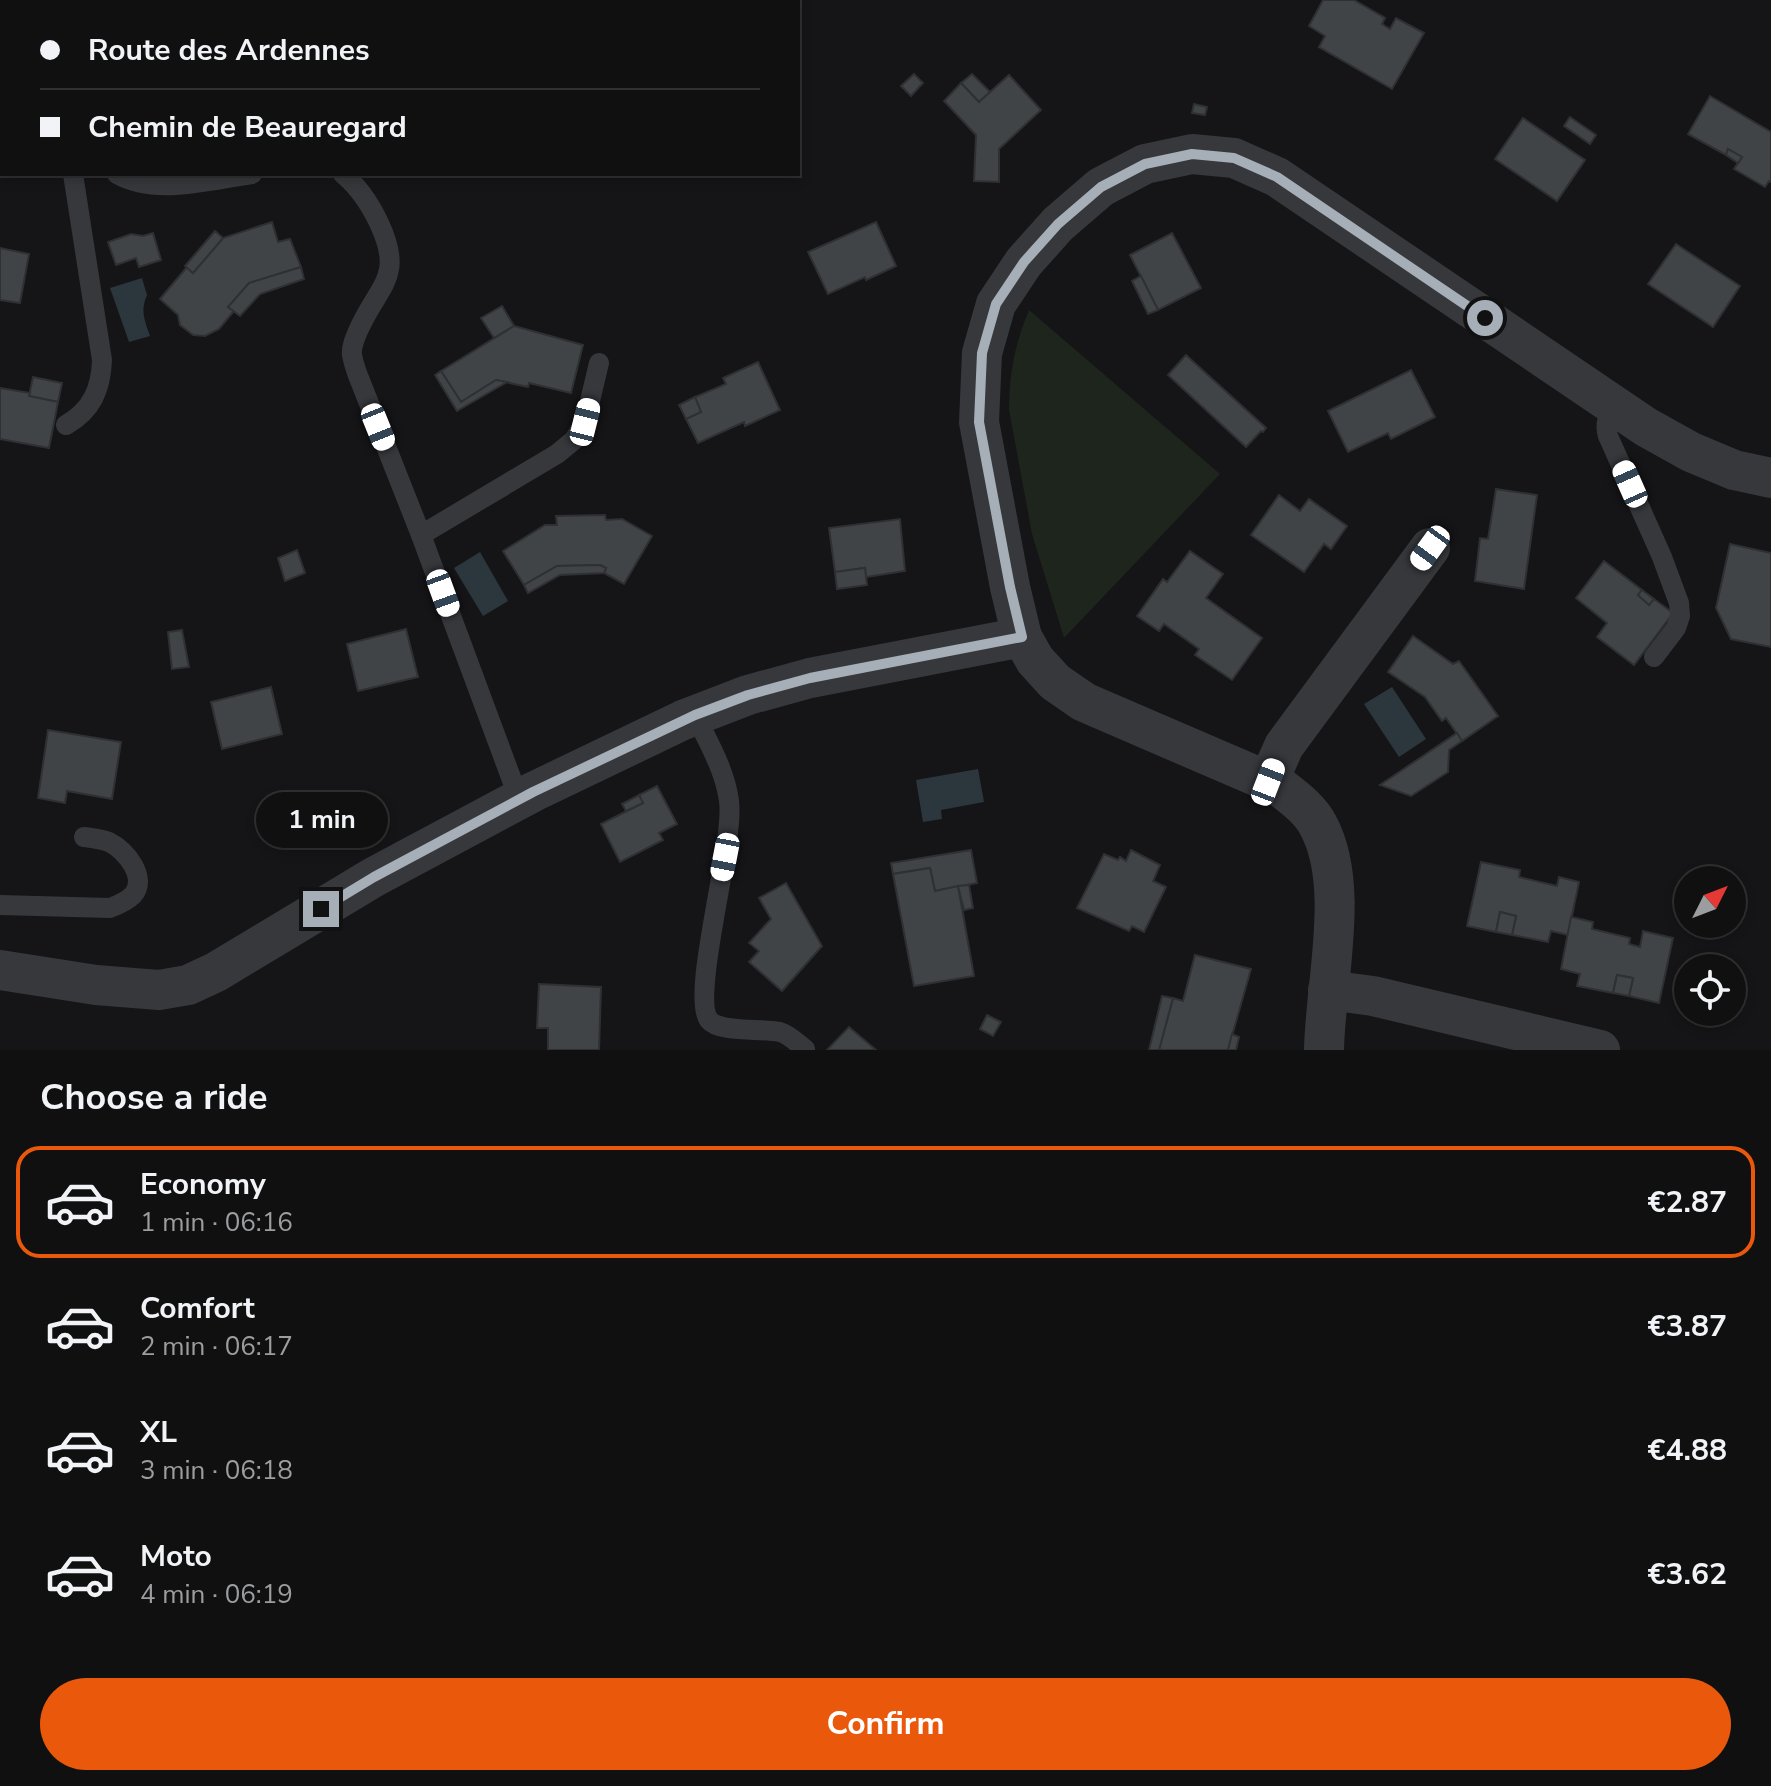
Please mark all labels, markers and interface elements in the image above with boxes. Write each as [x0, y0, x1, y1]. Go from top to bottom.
text: Route des Ardennes [88, 30, 370, 71]
text: Chemin de Beauregard [88, 107, 407, 148]
route start [1467, 300, 1503, 336]
car [568, 396, 602, 448]
car [358, 400, 398, 454]
car [1609, 457, 1651, 511]
car [1406, 522, 1454, 574]
car [424, 566, 462, 620]
car [1248, 755, 1288, 809]
callout: 1 min [255, 793, 387, 849]
text: 1 min [288, 802, 356, 837]
car [709, 831, 741, 883]
north arrow [1674, 866, 1746, 938]
map controls [1674, 866, 1746, 1026]
route end [303, 891, 339, 927]
button: locate [1674, 954, 1746, 1026]
text: Choose a ride [40, 1073, 268, 1122]
text: Economy [140, 1164, 266, 1205]
icon: car [44, 1166, 116, 1238]
text: €2.87 [1648, 1182, 1727, 1223]
text: 1 min · 06:16 [140, 1205, 293, 1240]
text: Comfort [140, 1288, 255, 1329]
icon: car [44, 1290, 116, 1362]
text: €3.87 [1648, 1306, 1727, 1347]
text: 2 min · 06:17 [140, 1329, 293, 1364]
text: XL [140, 1412, 177, 1453]
icon: car [44, 1414, 116, 1486]
text: €4.88 [1648, 1430, 1727, 1471]
text: 3 min · 06:18 [140, 1453, 293, 1488]
text: Moto [140, 1536, 212, 1577]
icon: car [44, 1538, 116, 1610]
text: €3.62 [1648, 1554, 1727, 1595]
text: 4 min · 06:19 [140, 1577, 293, 1612]
button: Confirm [40, 1678, 1731, 1770]

